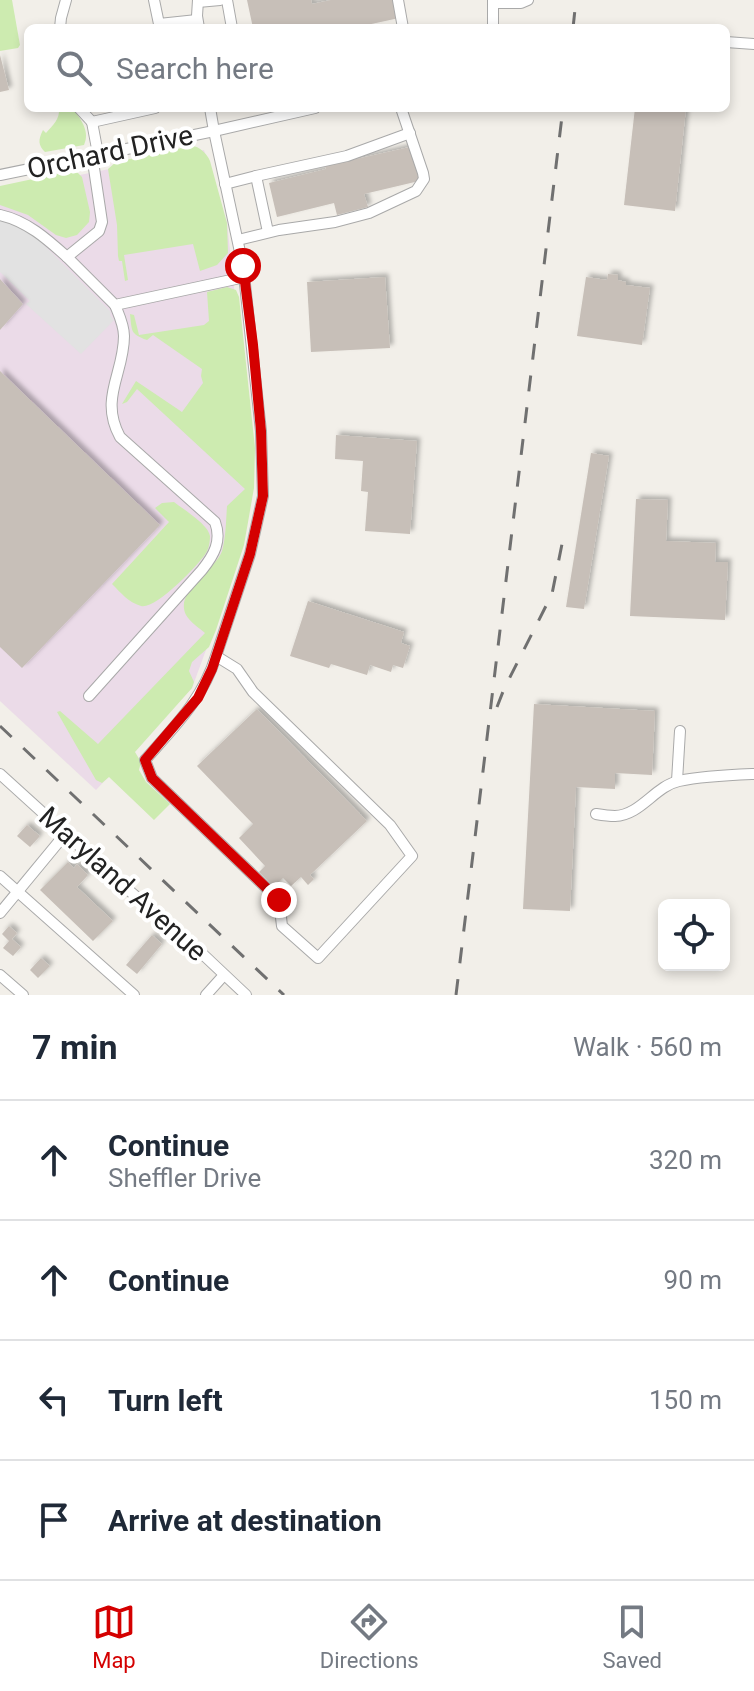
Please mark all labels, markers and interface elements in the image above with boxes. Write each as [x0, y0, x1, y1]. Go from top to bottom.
search box [24, 24, 730, 112]
icon: search [52, 46, 96, 90]
text: Search here [116, 51, 274, 86]
street label: Orchard Drive [24, 118, 196, 186]
route start [225, 248, 261, 284]
street label: Maryland Avenue [32, 800, 214, 968]
route end [261, 882, 297, 918]
map controls [658, 899, 730, 971]
button: locate [658, 899, 730, 971]
text: 7 min [32, 1027, 117, 1067]
text: Walk · 560 m [573, 1032, 722, 1062]
text: Continue [108, 1128, 229, 1163]
icon: ahead [32, 1138, 76, 1182]
text: 320 m [649, 1145, 722, 1175]
text: Sheffler Drive [108, 1163, 261, 1193]
icon: ahead [32, 1258, 76, 1302]
text: Continue [108, 1263, 229, 1298]
text: 90 m [664, 1265, 722, 1295]
icon: left [32, 1378, 76, 1422]
text: Turn left [108, 1383, 223, 1418]
text: 150 m [649, 1385, 722, 1415]
icon: arrive [32, 1498, 76, 1542]
text: Arrive at destination [108, 1503, 382, 1538]
tab: Map [92, 1600, 136, 1673]
tab: Directions [320, 1600, 419, 1673]
tab: Saved [603, 1600, 662, 1673]

